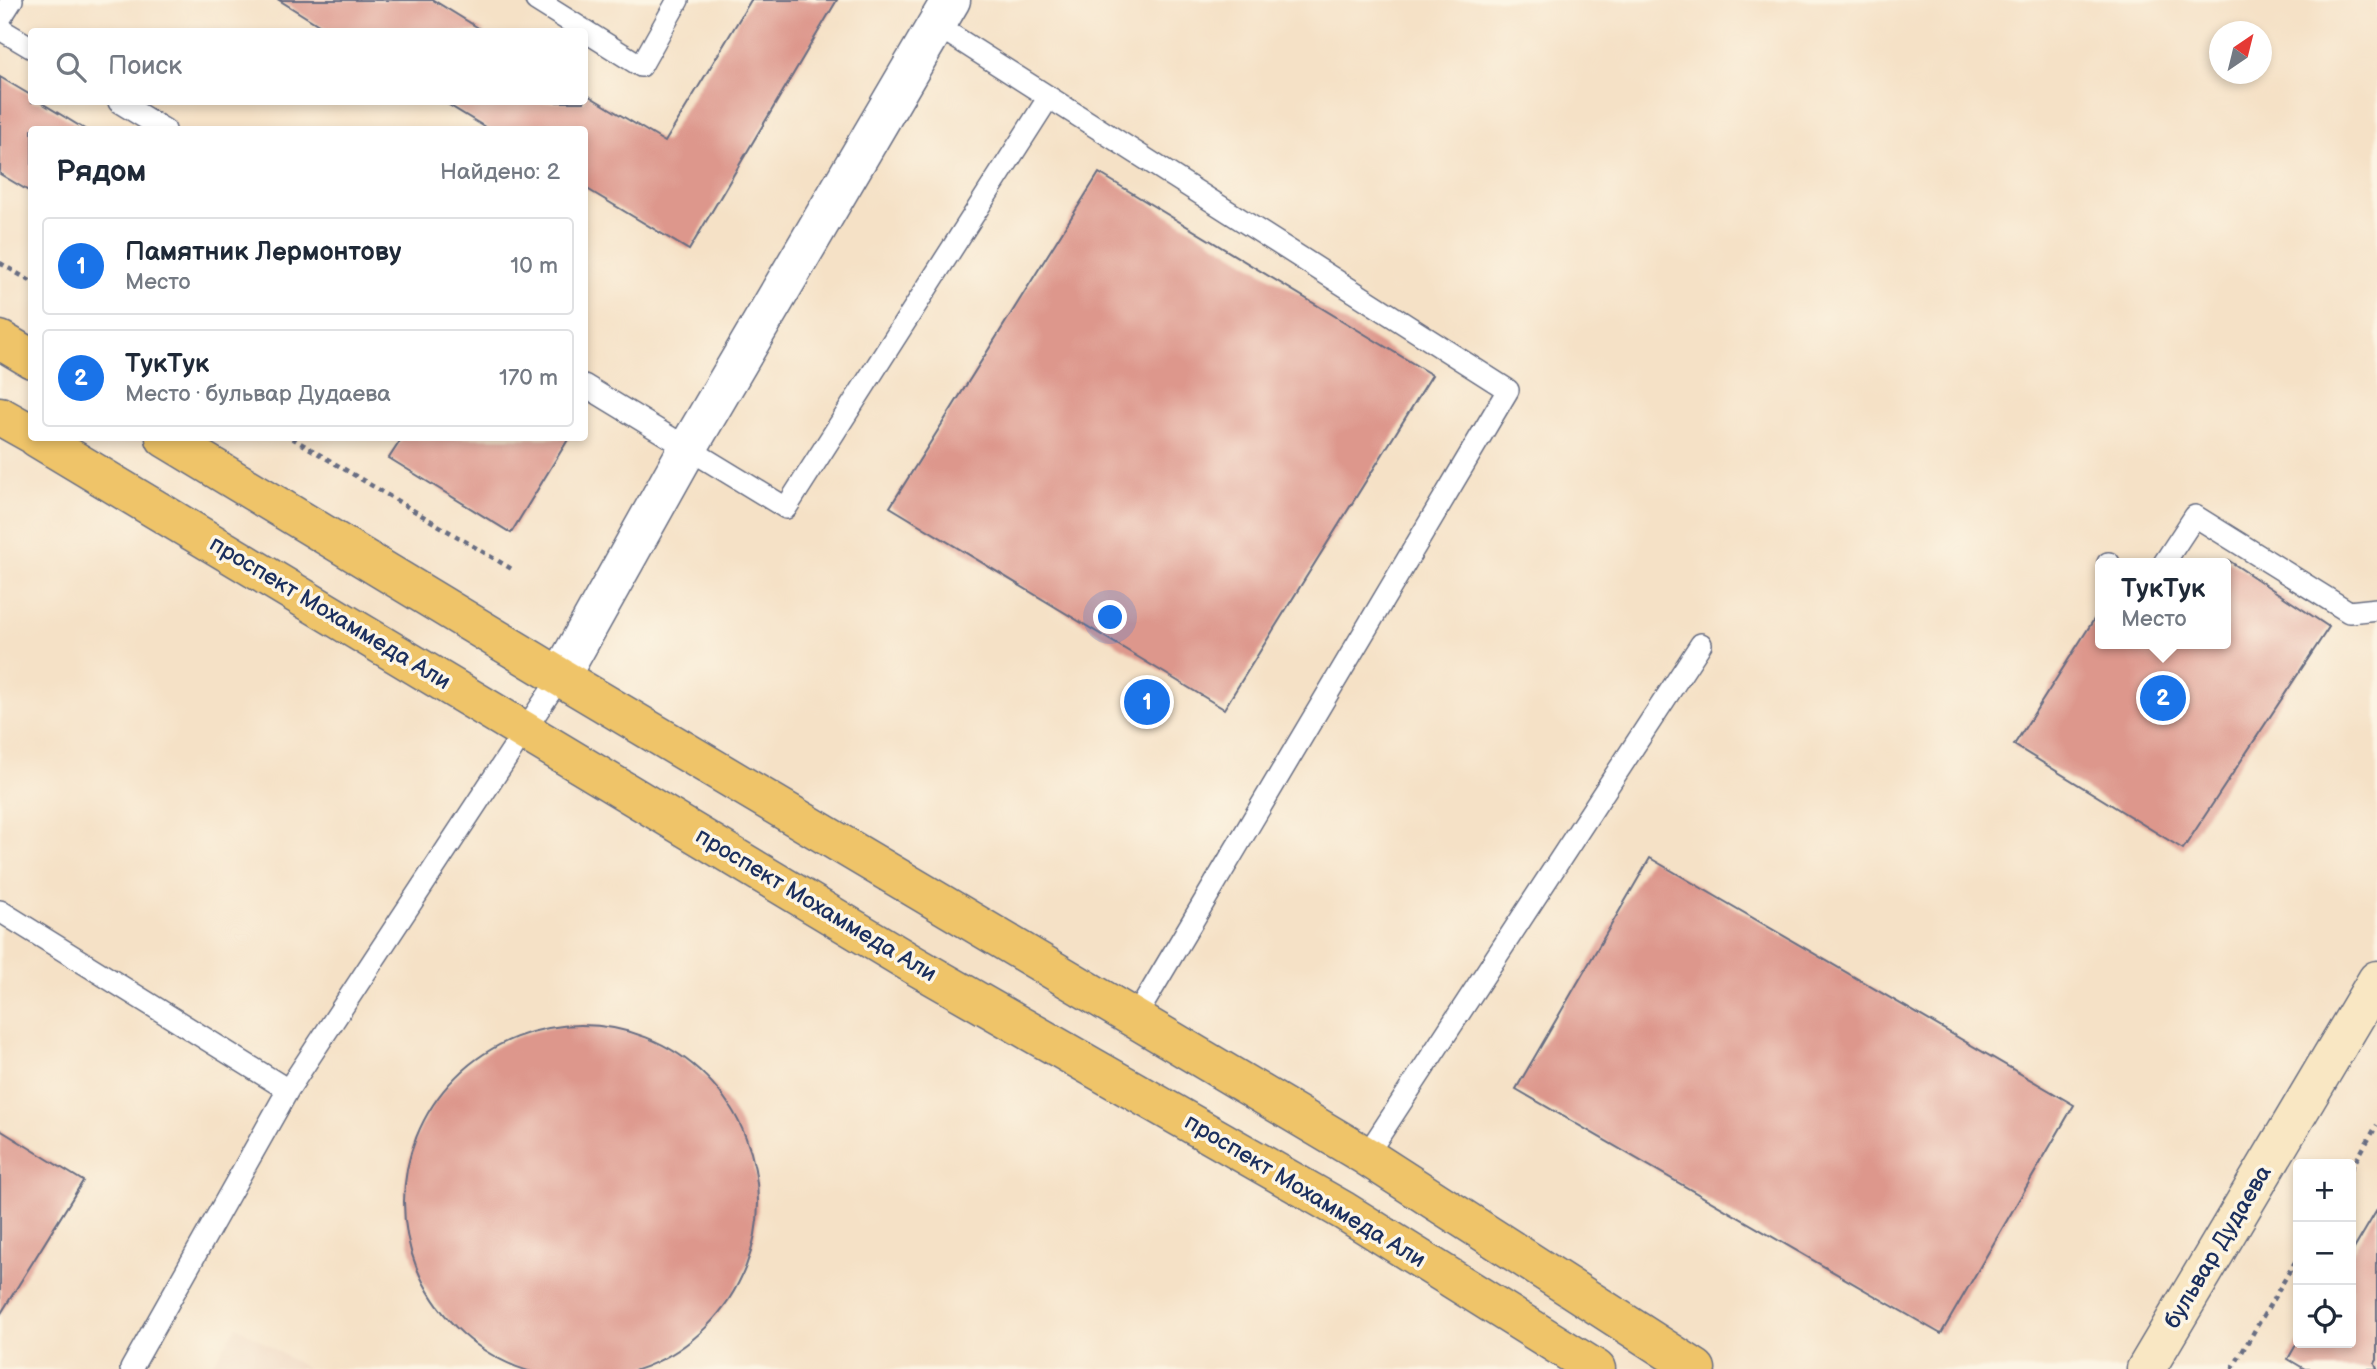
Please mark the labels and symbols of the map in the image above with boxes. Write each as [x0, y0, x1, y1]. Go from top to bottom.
north arrow [2209, 21, 2272, 84]
street label: проспект Мохаммеда Али [204, 530, 456, 696]
your location [1093, 600, 1127, 634]
pin: 2 [2140, 672, 2186, 724]
pin: 1 [1124, 676, 1170, 728]
street label: проспект Мохаммеда Али [690, 822, 942, 988]
street label: проспект Мохаммеда Али [1179, 1108, 1431, 1274]
street label: бульвар Дудаева [2158, 1160, 2278, 1334]

